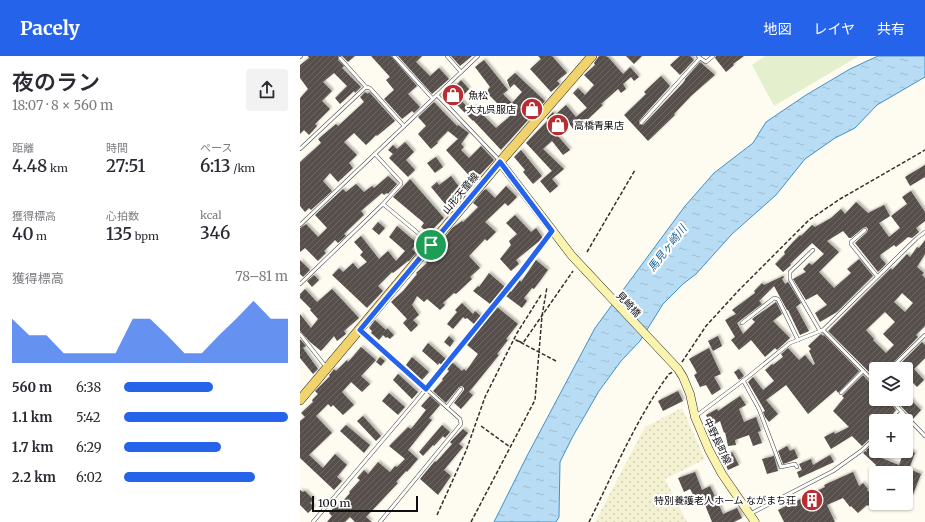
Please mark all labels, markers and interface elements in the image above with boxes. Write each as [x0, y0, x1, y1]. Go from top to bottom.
text: Pacely [20, 16, 80, 40]
text: 地図 [763, 20, 791, 38]
text: レイヤ [813, 20, 855, 38]
text: 共有 [877, 20, 905, 38]
text: 夜のラン [12, 68, 100, 96]
button: share [246, 69, 288, 111]
shop icon: 魚松 [440, 82, 466, 108]
place label: 魚松 [468, 89, 488, 102]
shop icon: 大丸呉服店 [519, 96, 545, 122]
text: 18:07 · 8 × 560 m [12, 97, 113, 114]
place label: 大丸呉服店 [466, 103, 516, 116]
shop icon: 高橋青果店 [545, 112, 571, 138]
place label: 高橋青果店 [574, 119, 624, 132]
text: 距離 [12, 141, 34, 155]
text: 時間 [106, 141, 128, 155]
text: ペース [200, 141, 232, 155]
text: 4.48 [12, 155, 47, 177]
text: 27:51 [106, 155, 145, 177]
text: 6:13 [200, 155, 231, 177]
text: km [47, 161, 68, 175]
text: /km [231, 161, 255, 175]
street label: 山形天童線 [439, 170, 481, 217]
text: kcal [200, 208, 222, 222]
text: 獲得標高 [12, 209, 56, 223]
text: 心拍数 [106, 209, 139, 223]
water label: 馬見ヶ崎川 [645, 221, 690, 274]
text: 346 [200, 222, 230, 244]
text: 40 [12, 223, 33, 245]
text: 135 [106, 223, 132, 245]
pin [414, 228, 448, 262]
text: m [33, 229, 47, 243]
text: bpm [132, 229, 159, 243]
icon: arrive [420, 234, 442, 256]
text: 78–81 m [235, 268, 288, 285]
text: 獲得標高 [12, 270, 64, 287]
street label: 見崎橋 [614, 289, 644, 320]
map controls [869, 362, 913, 510]
button: layers [869, 362, 913, 406]
text: 560 m [12, 379, 52, 396]
text: 6:38 [76, 379, 101, 396]
text: 1.1 km [12, 409, 52, 426]
text: 5:42 [76, 409, 101, 426]
button: + [869, 414, 913, 458]
street label: 中野長町線 [701, 416, 734, 467]
text: 1.7 km [12, 439, 53, 456]
text: 6:29 [76, 439, 102, 456]
button: − [869, 466, 913, 510]
text: 2.2 km [12, 469, 56, 486]
text: 6:02 [76, 469, 102, 486]
building icon: 特別養護老人ホーム ながまち荘 [799, 487, 825, 513]
scale bar [312, 494, 418, 513]
place label: 特別養護老人ホーム ながまち荘 [654, 494, 796, 507]
text: 100 m [318, 496, 350, 510]

